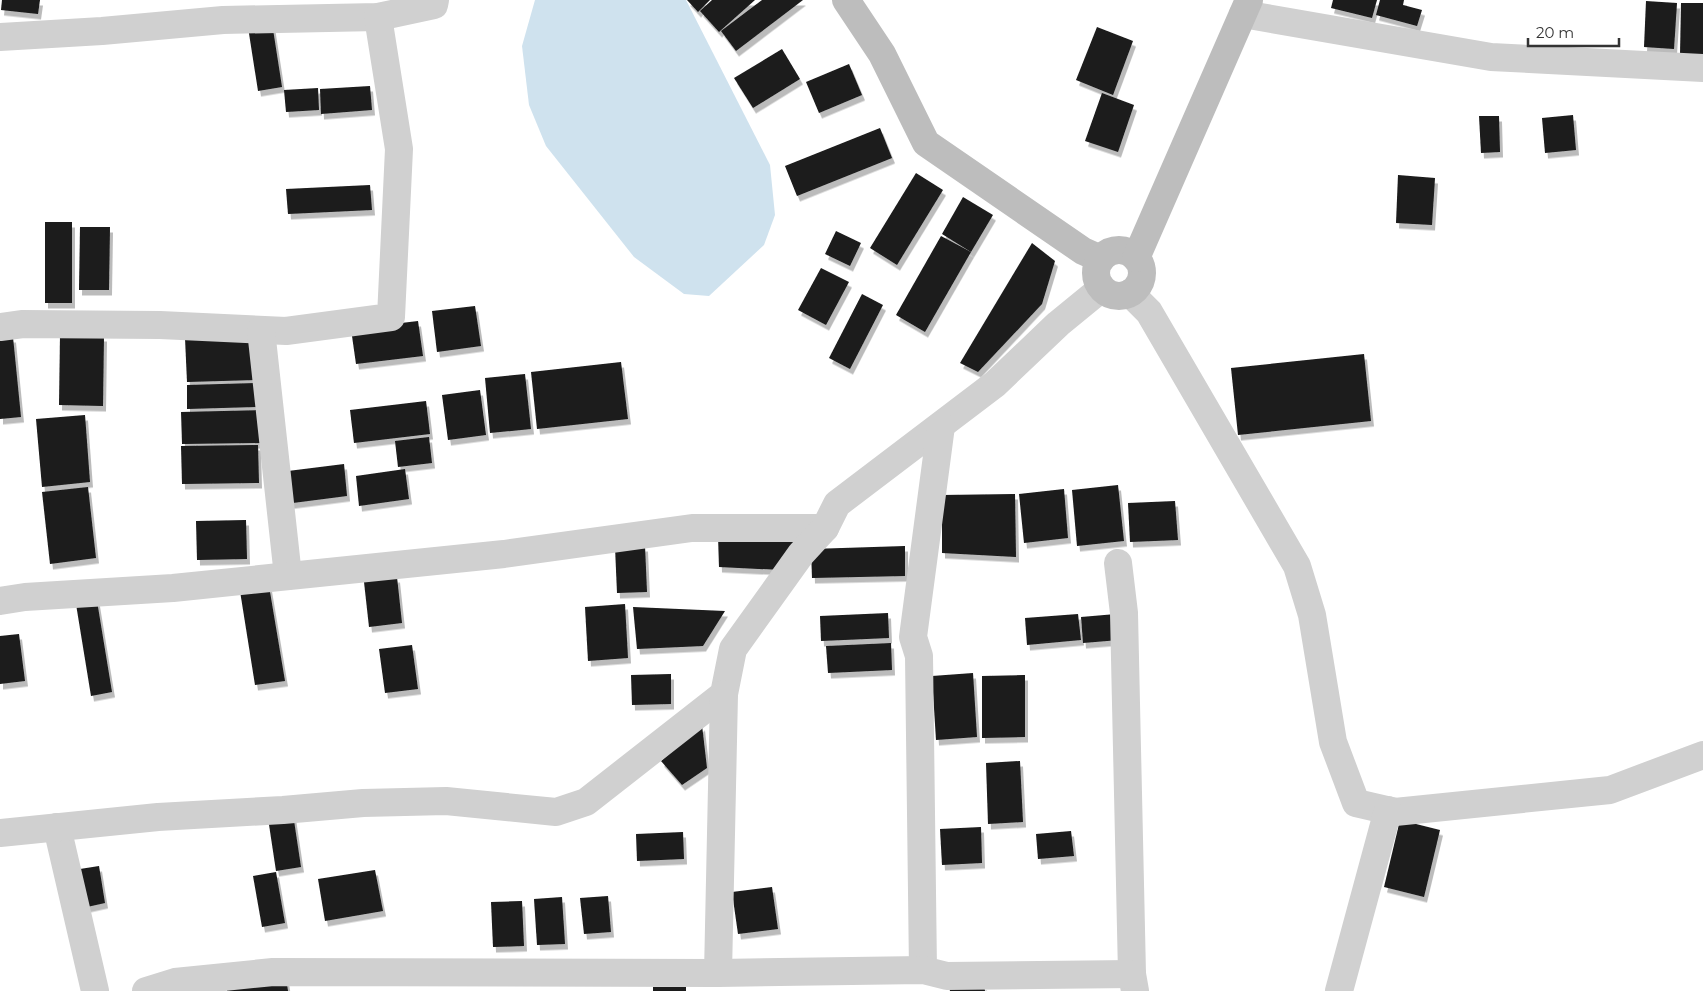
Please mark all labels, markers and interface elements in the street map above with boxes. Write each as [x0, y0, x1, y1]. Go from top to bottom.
scale bar [1528, 15, 1619, 47]
text: 20 m [1536, 23, 1574, 42]

